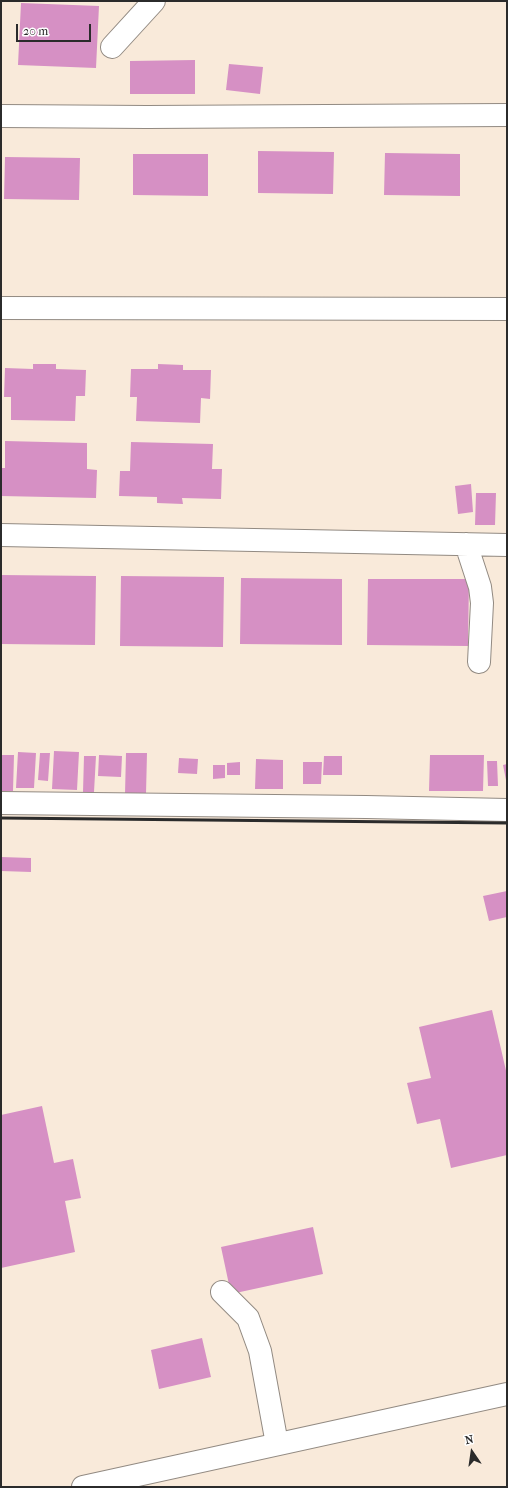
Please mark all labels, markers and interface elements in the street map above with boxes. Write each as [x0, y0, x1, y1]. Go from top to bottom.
scale bar [18, 16, 93, 42]
text: 20 m [23, 24, 48, 38]
north arrow [452, 1432, 492, 1472]
text: N [464, 1433, 475, 1447]

